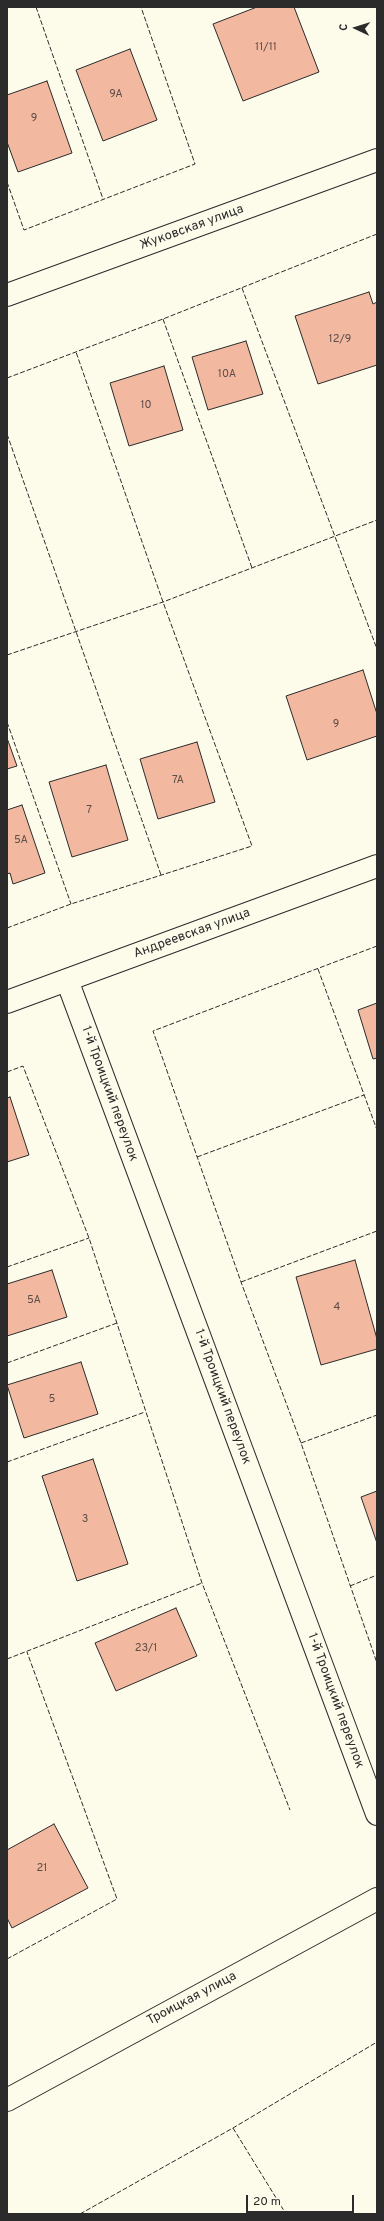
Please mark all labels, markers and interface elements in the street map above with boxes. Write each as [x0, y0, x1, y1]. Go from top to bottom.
north arrow [336, 8, 376, 48]
text: С [337, 23, 351, 31]
house number: 11/11 [255, 41, 277, 55]
house number: 9А [109, 88, 123, 102]
house number: 9 [31, 112, 37, 126]
street label: Жуковская улица [138, 202, 246, 254]
house number: 12/9 [329, 333, 351, 347]
house number: 10А [218, 368, 236, 382]
house number: 10 [140, 399, 152, 413]
house number: 9 [333, 718, 339, 732]
house number: 7А [172, 774, 184, 788]
house number: 7 [86, 804, 92, 818]
house number: 5А [14, 834, 28, 848]
street label: Андреевская улица [132, 906, 252, 962]
street label: 1-й Троицкий переулок [77, 1024, 141, 1164]
house number: 5А [27, 1294, 41, 1308]
house number: 4 [334, 1301, 340, 1315]
street label: 1-й Троицкий переулок [190, 1327, 254, 1467]
house number: 5 [49, 1393, 55, 1407]
house number: 3 [82, 1513, 88, 1527]
street label: 1-й Троицкий переулок [303, 1631, 367, 1771]
house number: 23/1 [135, 1642, 157, 1656]
house number: 21 [37, 1862, 47, 1876]
street label: Троицкая улица [145, 1969, 239, 2029]
scale bar [248, 2187, 356, 2213]
text: 20 m [253, 2194, 281, 2210]

